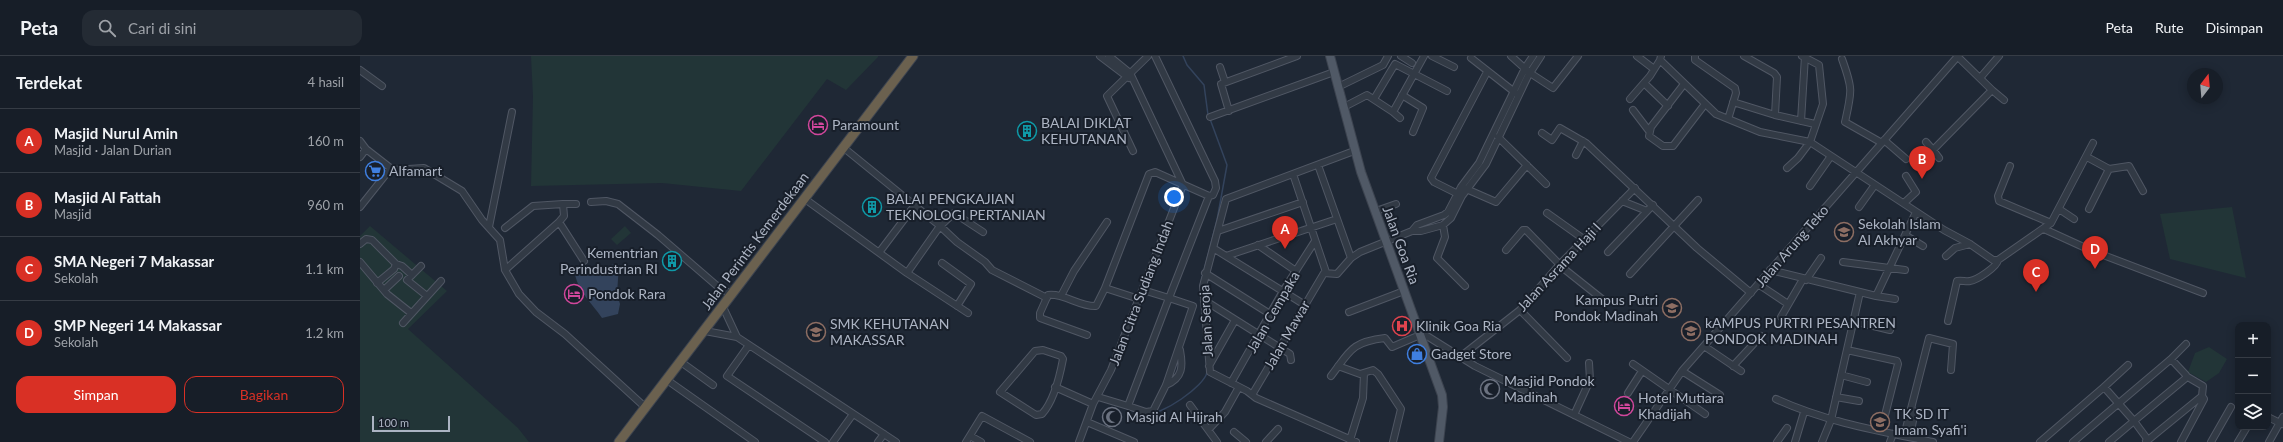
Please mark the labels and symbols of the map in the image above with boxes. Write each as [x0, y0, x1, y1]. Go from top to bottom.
north arrow [2187, 68, 2223, 104]
hotel icon: Paramount [807, 114, 829, 136]
place label: BALAI DIKLAT KEHUTANAN [1041, 114, 1132, 147]
place label: Paramount [832, 116, 899, 133]
building icon: BALAI DIKLAT KEHUTANAN [1016, 120, 1038, 142]
pin: B [1909, 146, 1935, 179]
supermarket icon: Alfamart [364, 160, 386, 182]
place label: Alfamart [389, 162, 442, 179]
street label: Jalan Perintis Kemerdekaan [697, 168, 812, 313]
your location [1164, 187, 1184, 207]
place label: BALAI PENGKAJIAN TEKNOLOGI PERTANIAN [886, 190, 1046, 223]
building icon: BALAI PENGKAJIAN TEKNOLOGI PERTANIAN [861, 196, 883, 218]
street label: Jalan Arung Teko [1751, 201, 1832, 290]
street label: Jalan Goa Ria [1379, 203, 1423, 286]
place label: Sekolah Islam Al Akhyar [1858, 215, 1941, 248]
pin: A [1272, 216, 1298, 249]
street label: Jalan Citra Sudiang Indah [1105, 218, 1176, 368]
street label: Jalan Asrama Haji I [1513, 219, 1604, 315]
school or university icon: Sekolah Islam Al Akhyar [1833, 221, 1855, 243]
pin: D [2082, 236, 2108, 269]
place label: Kementrian Perindustrian RI [560, 244, 658, 277]
building icon: Kementrian Perindustrian RI [661, 250, 683, 272]
pin: C [2023, 259, 2049, 292]
street label: Jalan Cempaka [1242, 268, 1303, 356]
hotel icon: Pondok Rara [563, 283, 585, 305]
street label: Jalan Seroja [1195, 284, 1216, 358]
place label: Pondok Rara [588, 285, 666, 302]
place label: Kampus Putri Pondok Madinah [1554, 291, 1658, 324]
street label: Jalan Mawar [1260, 297, 1313, 372]
school or university icon: Kampus Putri Pondok Madinah [1661, 297, 1683, 319]
place label: kAMPUS PURTRI PESANTREN PONDOK MADINAH [1705, 314, 1896, 347]
place label: SMK KEHUTANAN MAKASSAR [830, 315, 949, 348]
hospital icon: Klinik Goa Ria [1391, 315, 1413, 337]
place label: Klinik Goa Ria [1416, 317, 1501, 334]
school or university icon: kAMPUS PURTRI PESANTREN PONDOK MADINAH [1680, 320, 1702, 342]
school or university icon: SMK KEHUTANAN MAKASSAR [805, 321, 827, 343]
shop icon: Gadget Store [1406, 343, 1428, 365]
place label: Gadget Store [1431, 345, 1512, 362]
place label: Masjid Pondok Madinah [1504, 372, 1596, 405]
mosque icon: Masjid Pondok Madinah [1479, 378, 1501, 400]
place label: Hotel Mutiara Khadijah [1638, 389, 1724, 422]
hotel icon: Hotel Mutiara Khadijah [1613, 395, 1635, 417]
place label: TK SD IT Imam Syafi'i [1894, 405, 1967, 438]
mosque icon: Masjid Al Hijrah [1101, 406, 1123, 428]
place label: Masjid Al Hijrah [1126, 408, 1223, 425]
school or university icon: TK SD IT Imam Syafi'i [1869, 411, 1891, 433]
scale bar [372, 414, 450, 433]

